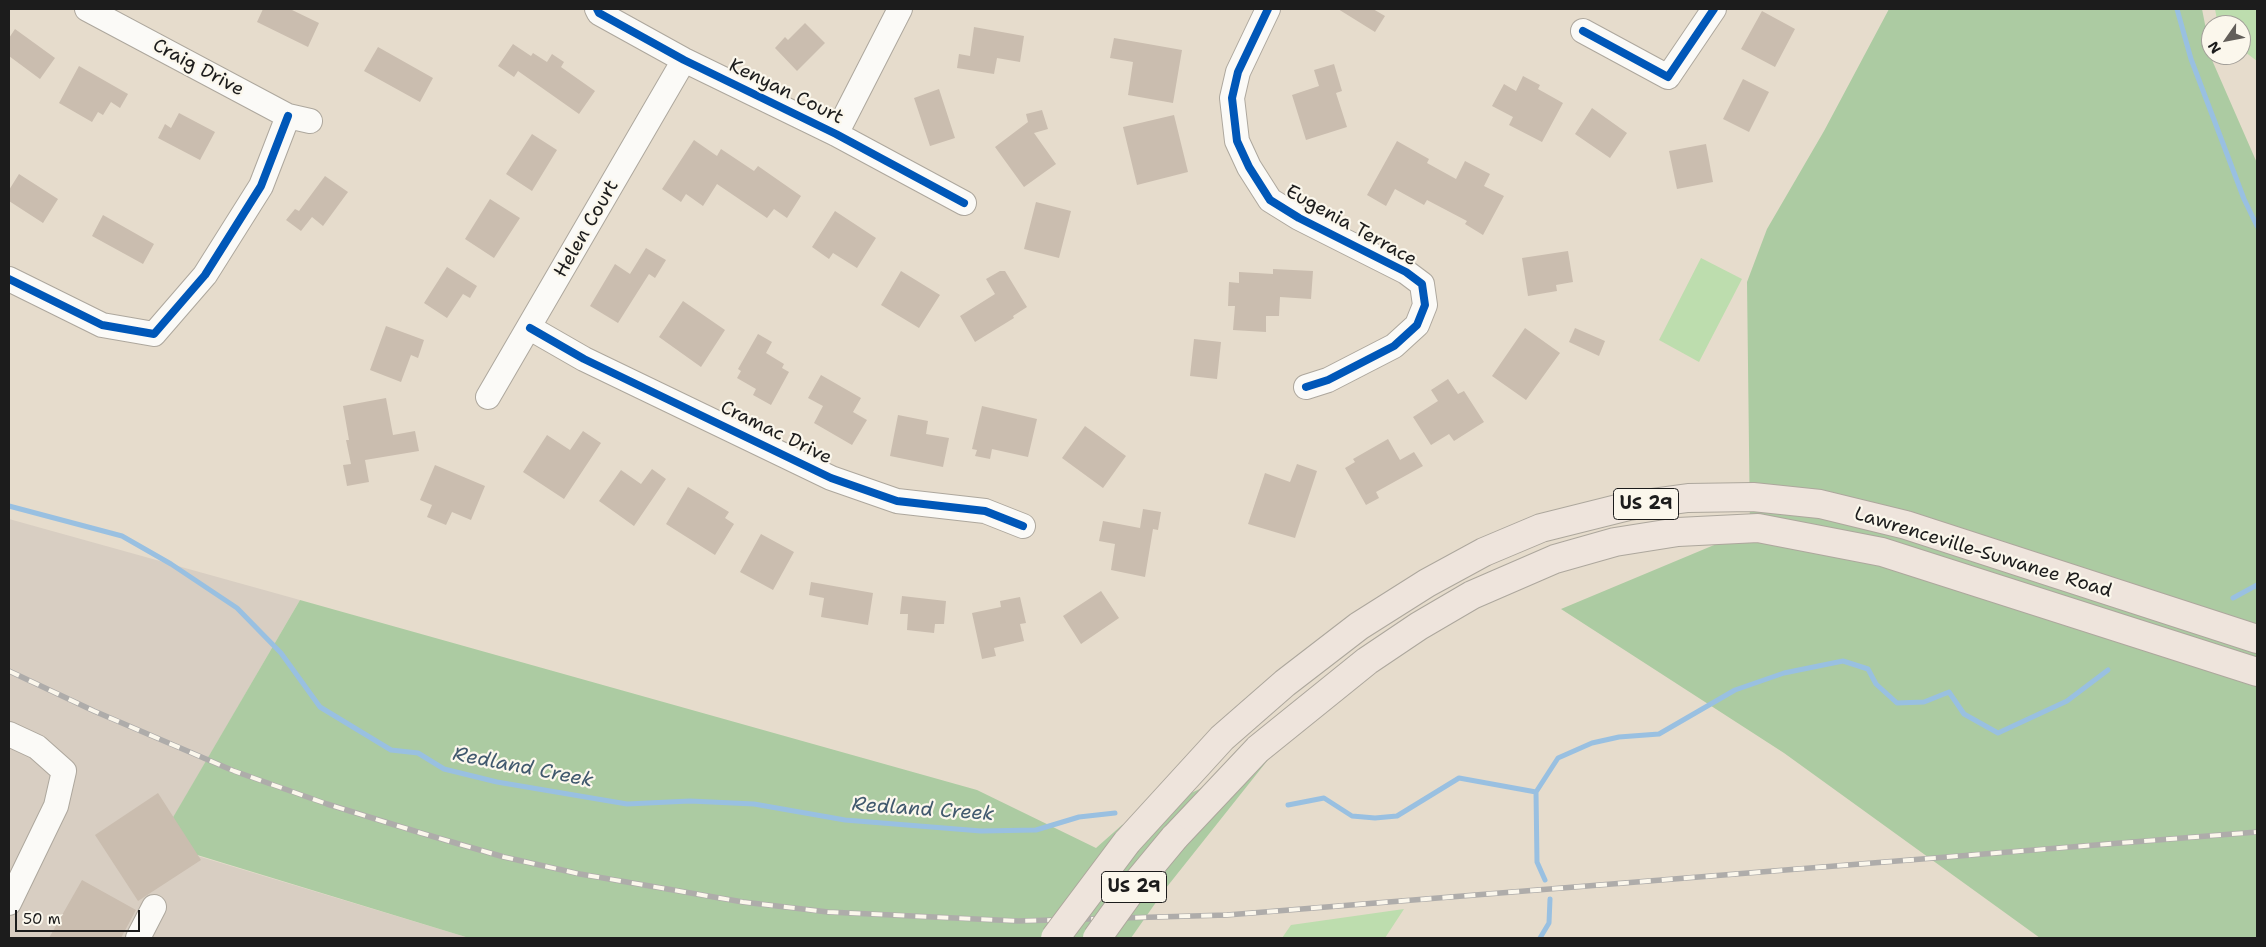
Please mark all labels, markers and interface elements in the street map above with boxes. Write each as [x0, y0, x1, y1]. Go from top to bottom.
north arrow [2201, 15, 2251, 65]
street label: Craig Drive [148, 34, 248, 102]
text: N [2204, 38, 2225, 57]
street label: Kenyan Court [725, 54, 847, 130]
street label: Helen Court [550, 176, 624, 282]
street label: Eugenia Terrace [1281, 180, 1421, 272]
street label: Cramac Drive [717, 396, 835, 470]
road number: US 29 [1614, 488, 1678, 520]
street label: Lawrenceville-Suwanee Road [1851, 503, 2115, 603]
water label: Redland Creek [451, 743, 595, 793]
water label: Redland Creek [851, 793, 995, 827]
road number: US 29 [1102, 872, 1166, 902]
scale bar [18, 900, 142, 932]
text: 50 m [23, 909, 61, 929]

